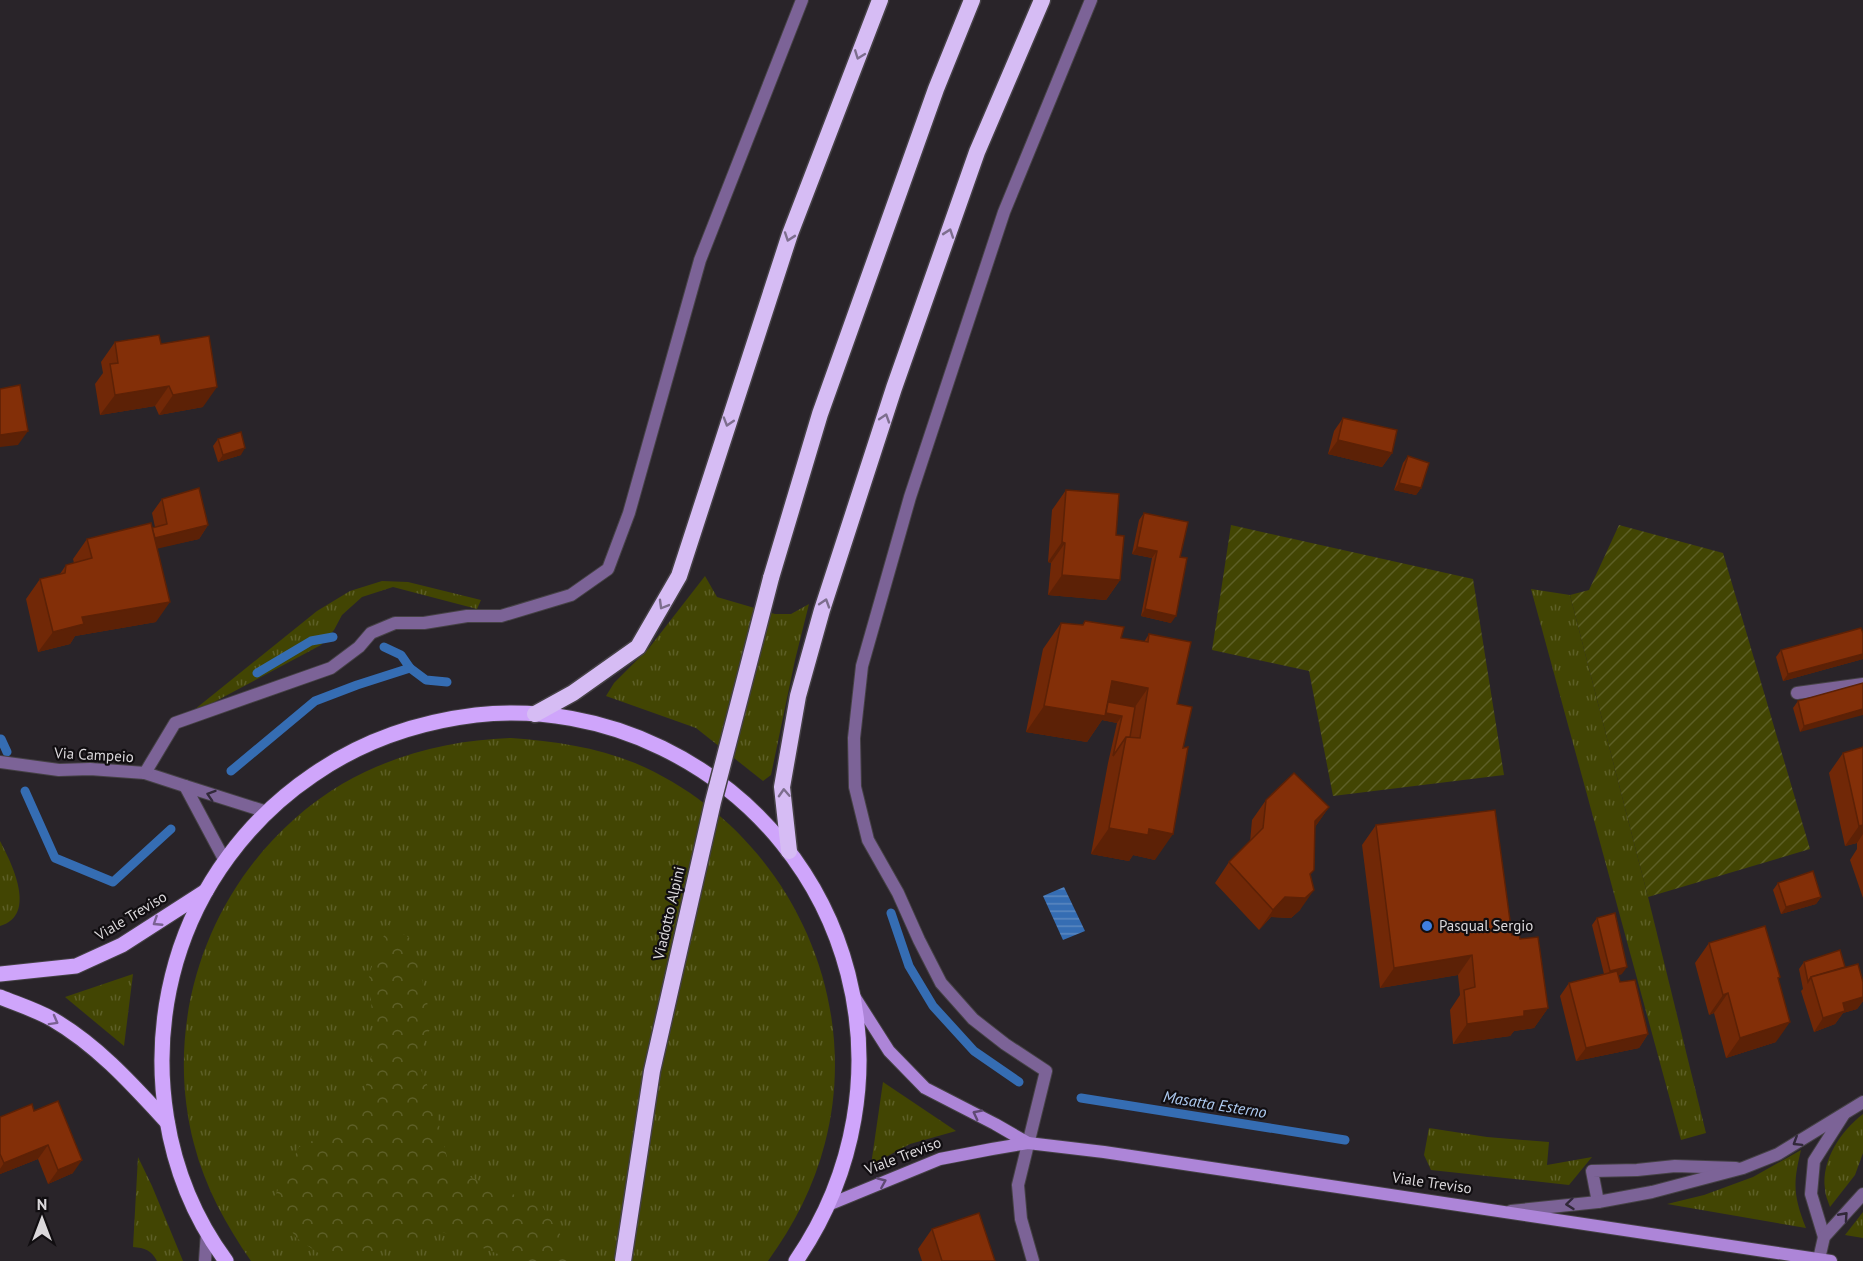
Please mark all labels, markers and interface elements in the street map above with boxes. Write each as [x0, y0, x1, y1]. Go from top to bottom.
one-way arrow [854, 49, 867, 59]
one-way arrow [941, 229, 954, 239]
one-way arrow [784, 231, 797, 241]
one-way arrow [877, 413, 890, 424]
one-way arrow [723, 416, 735, 427]
one-way arrow [817, 598, 830, 609]
one-way arrow [658, 599, 670, 609]
street label: Via Campeio [53, 743, 134, 766]
one-way arrow [206, 789, 217, 802]
one-way arrow [777, 789, 790, 798]
street label: Viadotto Alpini [648, 864, 688, 962]
street label: Viale Treviso [91, 887, 170, 945]
one-way arrow [153, 915, 163, 927]
place label: Pasqual Sergio [1439, 916, 1533, 935]
marker: Pasqual Sergio [1420, 919, 1434, 933]
one-way arrow [47, 1013, 58, 1025]
water label: Masatta Esterno [1162, 1086, 1268, 1122]
one-way arrow [972, 1110, 983, 1122]
street label: Viale Treviso [861, 1132, 944, 1179]
one-way arrow [1793, 1135, 1803, 1147]
street label: Viale Treviso [1390, 1167, 1473, 1197]
one-way arrow [876, 1177, 887, 1189]
north arrow [12, 1189, 72, 1249]
text: N [37, 1194, 47, 1214]
one-way arrow [1565, 1198, 1575, 1210]
one-way arrow [1837, 1212, 1848, 1222]

